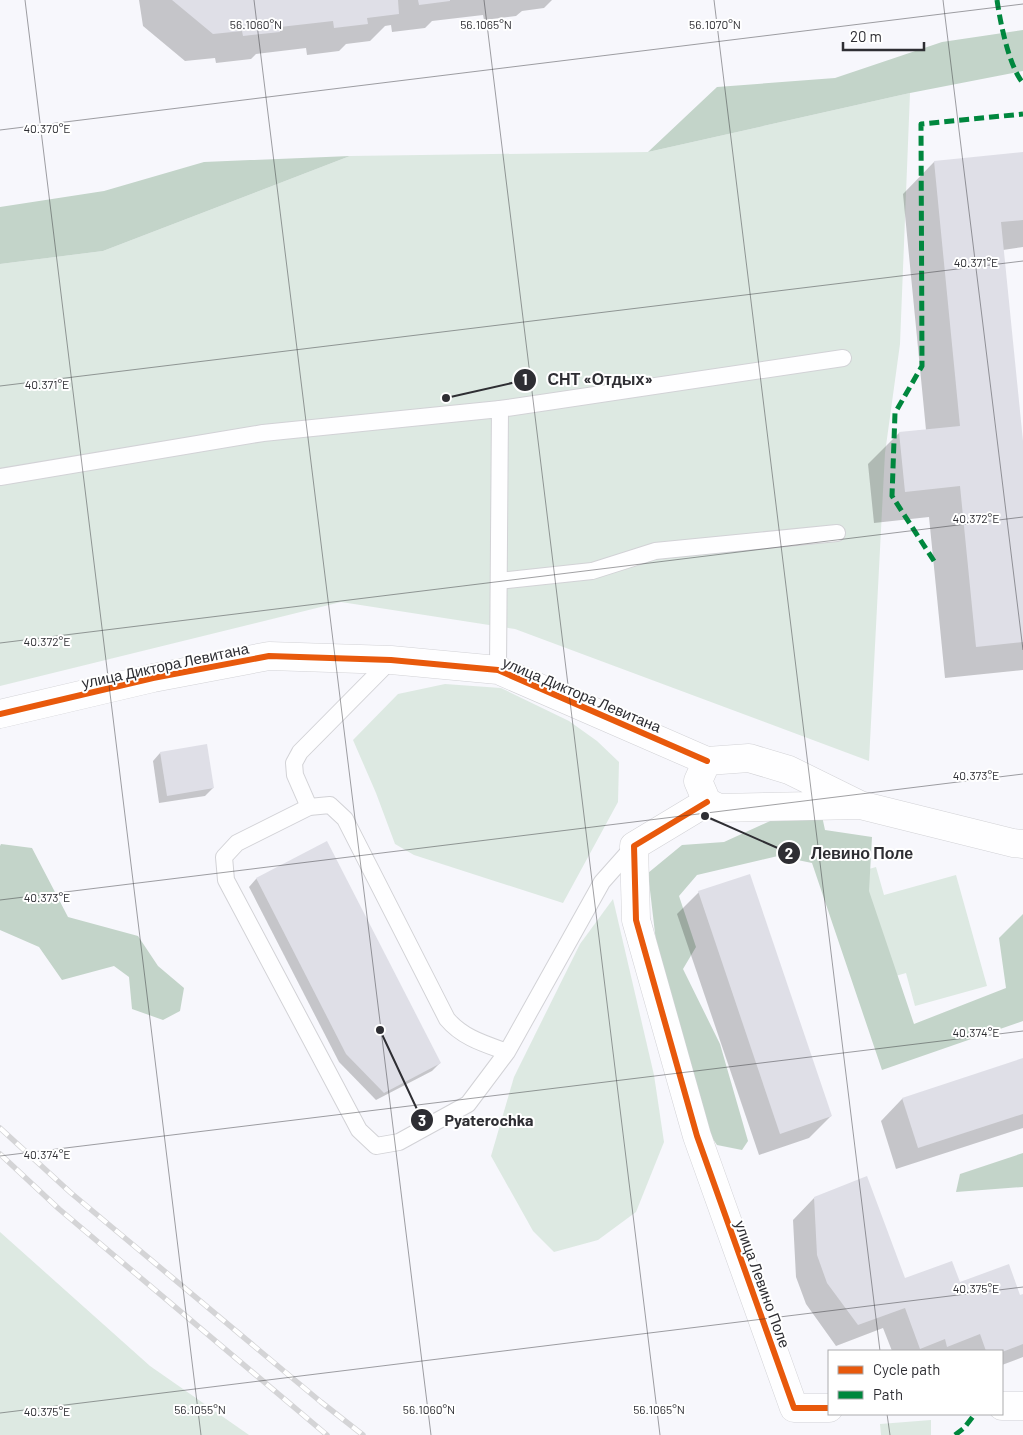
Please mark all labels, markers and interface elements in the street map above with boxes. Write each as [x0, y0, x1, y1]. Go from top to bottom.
text: 56.1060°N [230, 17, 282, 31]
text: 56.1065°N [460, 17, 512, 31]
text: 56.1070°N [689, 17, 741, 31]
scale bar [843, 20, 924, 52]
text: 20 m [850, 27, 882, 45]
text: 40.370°E [23, 121, 71, 135]
text: 40.371°E [954, 255, 998, 269]
callout: СНТ «Отдых» [512, 364, 663, 395]
text: СНТ «Отдых» [547, 369, 653, 388]
text: 1 [522, 370, 528, 388]
text: 40.371°E [25, 377, 69, 391]
text: 40.372°E [953, 511, 999, 525]
text: 40.372°E [24, 634, 70, 648]
street label: улица Диктора Левитана [80, 638, 251, 692]
street label: улица Диктора Левитана [500, 652, 665, 736]
text: 40.373°E [953, 768, 999, 782]
callout: Левино Поле [776, 838, 923, 869]
text: Левино Поле [811, 843, 913, 862]
text: 2 [785, 844, 793, 862]
text: 40.373°E [24, 890, 70, 904]
text: 40.374°E [952, 1025, 1000, 1039]
callout: Pyaterochka [409, 1105, 543, 1136]
text: Pyaterochka [445, 1110, 533, 1129]
text: 3 [418, 1111, 426, 1129]
text: 40.374°E [23, 1147, 71, 1161]
street label: улица Левино Поле [732, 1218, 794, 1350]
text: 40.375°E [953, 1281, 999, 1295]
legend [828, 1350, 1003, 1415]
text: Cycle path [873, 1360, 940, 1378]
text: Path [873, 1385, 903, 1403]
text: 56.1055°N [174, 1402, 226, 1416]
text: 56.1060°N [403, 1402, 455, 1416]
text: 56.1065°N [633, 1402, 685, 1416]
text: 40.375°E [24, 1404, 70, 1418]

